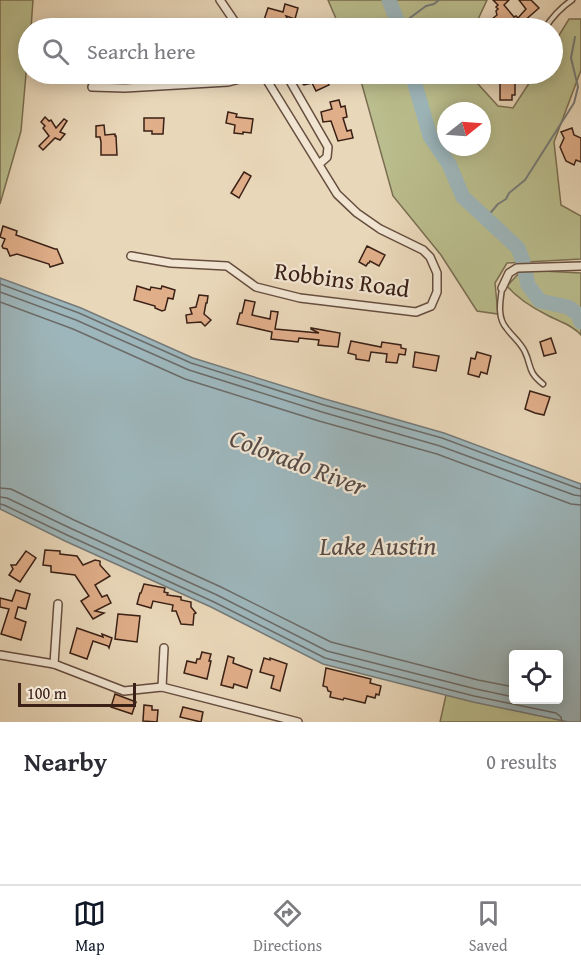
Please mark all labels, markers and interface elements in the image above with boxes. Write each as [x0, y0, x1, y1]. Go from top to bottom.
search box [18, 18, 563, 84]
icon: search [39, 35, 72, 68]
text: Search here [87, 35, 196, 67]
north arrow [437, 102, 491, 156]
street label: Robbins Road [272, 253, 412, 306]
water label: Colorado River [224, 418, 373, 506]
water label: Lake Austin [319, 526, 436, 565]
map controls [509, 650, 563, 704]
button: locate [509, 650, 563, 704]
scale bar [18, 680, 136, 708]
text: 100 m [27, 681, 67, 705]
text: Nearby [24, 742, 107, 781]
text: 0 results [486, 747, 557, 776]
tab: Map [73, 897, 106, 957]
tab: Directions [253, 897, 322, 957]
tab: Saved [469, 897, 508, 957]

